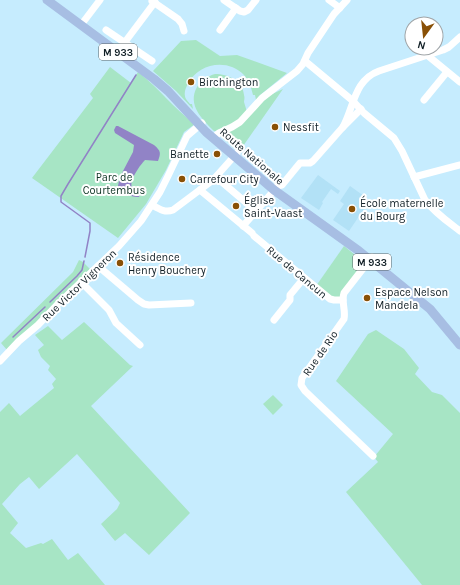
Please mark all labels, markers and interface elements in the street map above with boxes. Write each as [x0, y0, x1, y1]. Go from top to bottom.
north arrow [404, 16, 444, 56]
text: N [416, 38, 427, 52]
road number: M 933 [99, 44, 137, 60]
place label: Birchington [199, 76, 258, 89]
marker: Birchington [186, 77, 196, 87]
place label: Nessfit [283, 121, 319, 134]
marker: Nessfit [270, 122, 280, 132]
street label: Route Nationale [217, 125, 286, 188]
place label: Banette [170, 148, 209, 161]
marker: Banette [212, 149, 222, 159]
park label: Parc de Courtembus [83, 171, 145, 197]
place label: Carrefour City [190, 173, 259, 186]
marker: Carrefour City [177, 174, 187, 184]
place label: Église Saint-Vaast [244, 192, 302, 220]
place label: École maternelle du Bourg [360, 195, 444, 223]
marker: Église Saint-Vaast [231, 201, 241, 211]
marker: École maternelle du Bourg [347, 204, 357, 214]
street label: Rue de Cancun [264, 243, 330, 301]
street label: Rue Victor Vigneron [40, 247, 119, 324]
place label: Résidence Henry Bouchery [128, 251, 206, 277]
road number: M 933 [353, 254, 391, 270]
marker: Résidence Henry Bouchery [115, 258, 125, 268]
place label: Espace Nelson Mandela [375, 286, 448, 312]
marker: Espace Nelson Mandela [362, 293, 372, 303]
street label: Rue de Rio [300, 328, 341, 379]

